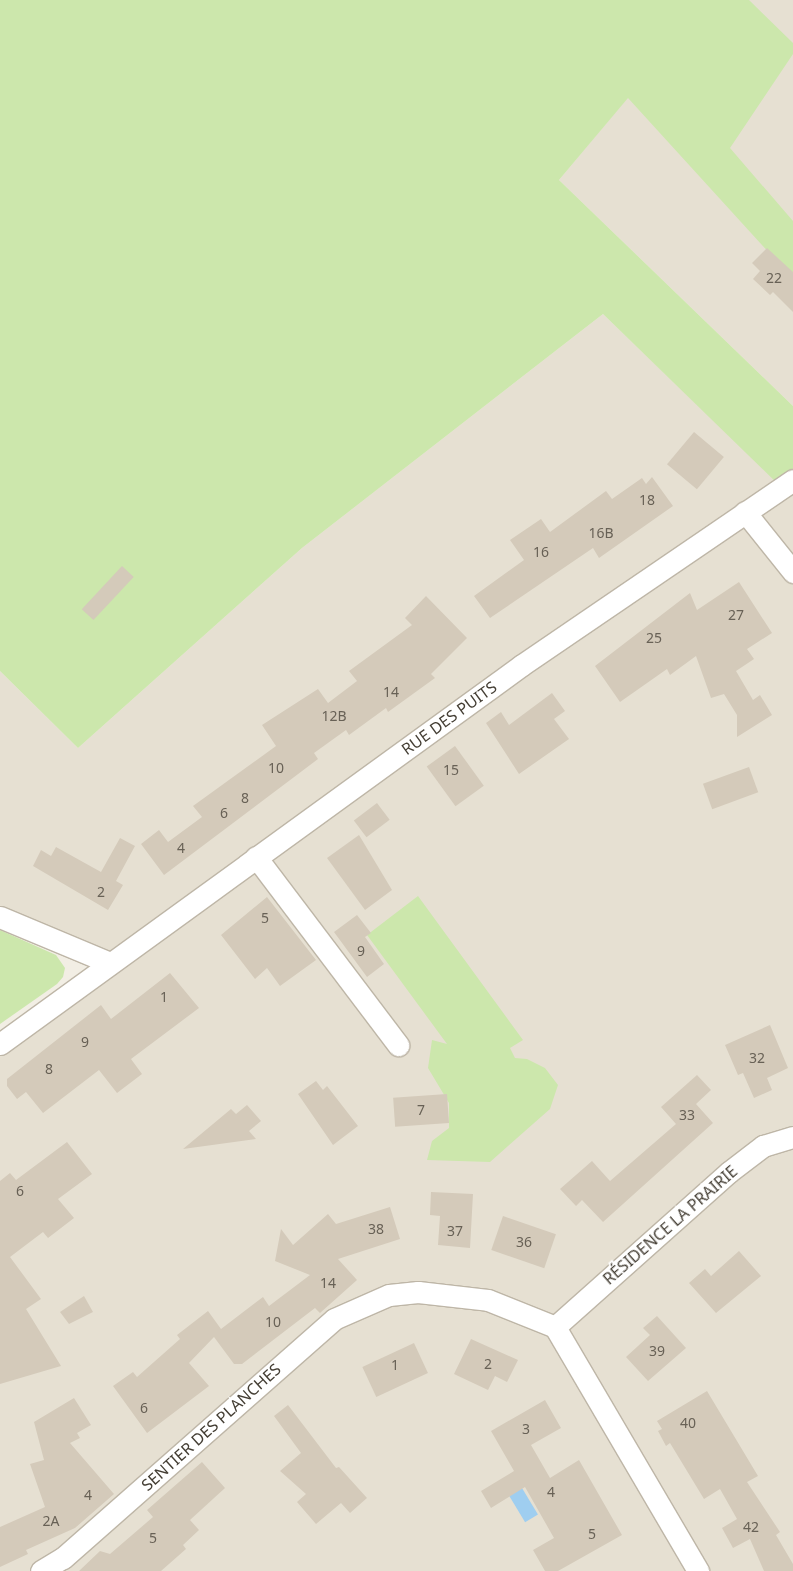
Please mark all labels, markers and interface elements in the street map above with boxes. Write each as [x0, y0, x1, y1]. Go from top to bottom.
house number: 22 [766, 270, 782, 286]
house number: 18 [639, 492, 655, 508]
house number: 16B [588, 525, 614, 541]
house number: 16 [533, 544, 549, 560]
house number: 27 [728, 607, 744, 623]
house number: 25 [646, 630, 662, 646]
street label: RUE DES PUITS [398, 677, 500, 759]
house number: 14 [383, 684, 399, 700]
house number: 12B [321, 708, 347, 724]
house number: 10 [268, 760, 284, 776]
house number: 15 [443, 762, 459, 778]
house number: 8 [241, 790, 249, 806]
house number: 6 [220, 805, 228, 821]
house number: 4 [177, 840, 185, 856]
house number: 2 [97, 884, 105, 900]
house number: 5 [261, 910, 269, 926]
house number: 9 [357, 943, 365, 959]
house number: 1 [160, 989, 168, 1005]
house number: 9 [81, 1034, 89, 1050]
house number: 32 [749, 1050, 765, 1066]
house number: 8 [45, 1061, 53, 1077]
house number: 7 [417, 1102, 425, 1118]
house number: 33 [679, 1107, 695, 1123]
street label: RÉSIDENCE LA PRAIRIE [599, 1162, 741, 1288]
house number: 6 [16, 1183, 24, 1199]
house number: 38 [368, 1221, 384, 1237]
house number: 37 [447, 1223, 463, 1239]
house number: 36 [516, 1234, 532, 1250]
house number: 14 [320, 1275, 336, 1291]
house number: 10 [265, 1314, 281, 1330]
house number: 39 [649, 1343, 665, 1359]
house number: 2 [484, 1356, 492, 1372]
house number: 1 [391, 1357, 399, 1373]
street label: SENTIER DES PLANCHES [137, 1359, 285, 1495]
house number: 6 [140, 1400, 148, 1416]
house number: 40 [680, 1415, 696, 1431]
house number: 3 [522, 1421, 530, 1437]
house number: 4 [547, 1484, 555, 1500]
house number: 4 [84, 1487, 92, 1503]
house number: 2A [43, 1513, 59, 1529]
house number: 42 [743, 1519, 759, 1535]
house number: 5 [588, 1526, 596, 1542]
house number: 5 [149, 1530, 157, 1546]

